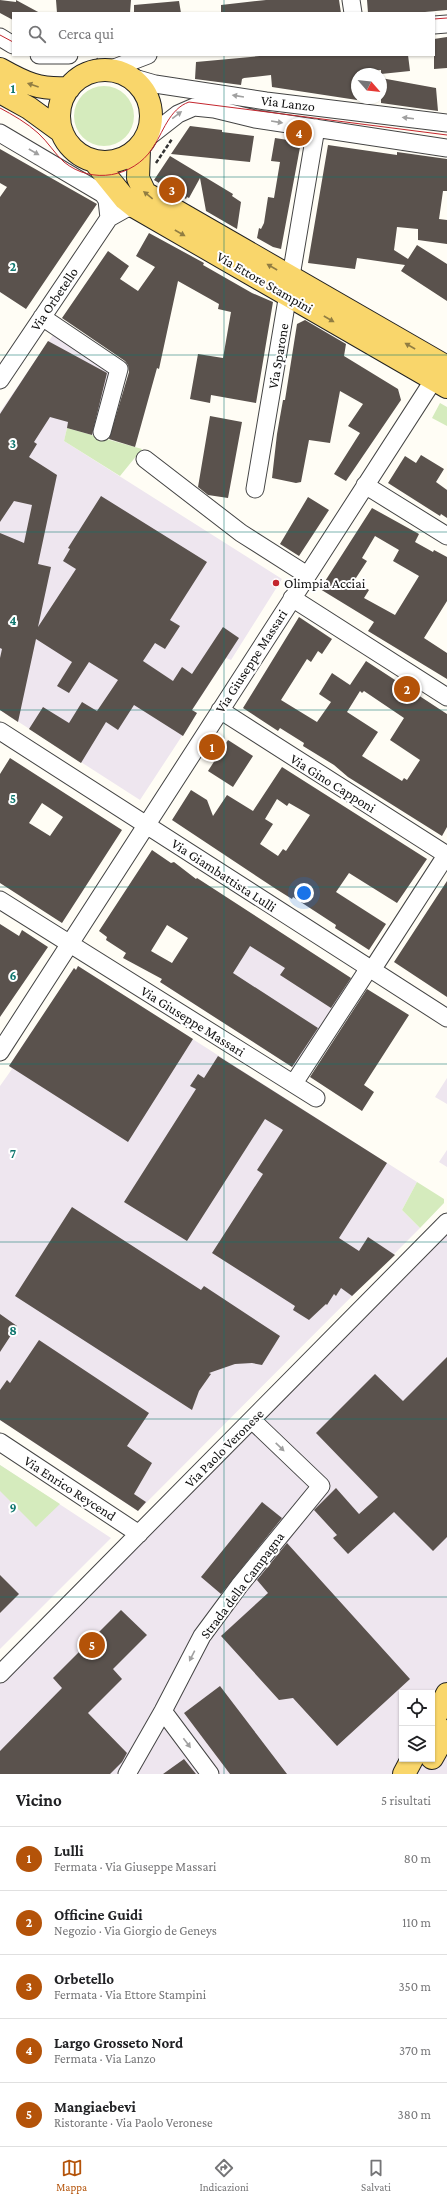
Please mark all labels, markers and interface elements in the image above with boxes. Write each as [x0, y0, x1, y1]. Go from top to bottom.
search box [12, 12, 435, 56]
icon: search [26, 23, 48, 45]
text: Cerca qui [58, 26, 114, 42]
north arrow [351, 68, 387, 104]
text: 1 [11, 81, 16, 96]
one-way arrow [26, 82, 38, 88]
street label: Via Lanzo [260, 92, 316, 114]
one-way arrow [232, 93, 244, 99]
one-way arrow [171, 111, 182, 119]
one-way arrow [402, 115, 414, 122]
pin: 4 [286, 118, 312, 148]
one-way arrow [271, 119, 283, 125]
one-way arrow [28, 149, 40, 156]
pin: 3 [159, 175, 185, 205]
one-way arrow [143, 190, 154, 199]
one-way arrow [174, 230, 186, 237]
street label: Via Ettore Stampini [214, 248, 316, 316]
text: 2 [10, 259, 17, 274]
street label: Via Orbetello [27, 264, 81, 334]
one-way arrow [266, 264, 278, 271]
one-way arrow [323, 316, 335, 323]
street label: Via Sparone [264, 322, 292, 390]
one-way arrow [404, 342, 415, 349]
text: 3 [10, 436, 16, 451]
place label: Olimpia Acciai [284, 575, 366, 591]
marker: Olimpia Acciai [271, 578, 281, 588]
street label: Via Giuseppe Massari [212, 606, 291, 716]
text: 4 [9, 613, 17, 628]
pin: 2 [394, 674, 420, 704]
pin: 1 [199, 732, 225, 762]
street label: Via Gino Capponi [287, 750, 379, 816]
text: 5 [10, 791, 16, 806]
street label: Via Giambattista Lulli [169, 835, 280, 915]
your location [294, 883, 314, 903]
text: 6 [9, 968, 17, 983]
street label: Via Giuseppe Massari [138, 982, 248, 1060]
text: 7 [10, 1146, 16, 1161]
text: 8 [9, 1323, 17, 1338]
street label: Via Paolo Veronese [181, 1405, 267, 1491]
one-way arrow [275, 1442, 285, 1451]
street label: Via Enrico Reycend [21, 1452, 120, 1524]
text: 9 [9, 1500, 17, 1515]
street label: Strada della Campagna [197, 1528, 288, 1641]
pin: 5 [79, 1630, 105, 1660]
one-way arrow [189, 1650, 195, 1661]
map controls [399, 1690, 435, 1762]
button: locate [399, 1690, 435, 1726]
button: layers [399, 1726, 435, 1762]
one-way arrow [182, 1737, 191, 1748]
text: Vicino [16, 1791, 62, 1810]
text: 5 risultati [381, 1793, 431, 1808]
text: Lulli [54, 1843, 84, 1859]
text: 1 [27, 1851, 31, 1866]
text: 80 m [404, 1851, 431, 1866]
text: Fermata · Via Giuseppe Massari [54, 1859, 216, 1874]
text: Officine Guidi [54, 1907, 143, 1923]
text: 2 [26, 1915, 32, 1930]
text: 110 m [402, 1915, 431, 1930]
text: Negozio · Via Giorgio de Geneys [54, 1923, 217, 1938]
text: Orbetello [54, 1971, 114, 1987]
text: 3 [26, 1979, 32, 1994]
text: 350 m [398, 1979, 431, 1994]
text: Fermata · Via Ettore Stampini [54, 1987, 206, 2002]
text: Largo Grosseto Nord [54, 2035, 183, 2051]
text: 4 [25, 2043, 33, 2058]
text: 370 m [399, 2043, 431, 2058]
text: Fermata · Via Lanzo [54, 2051, 156, 2066]
text: Mangiaebevi [54, 2099, 136, 2115]
text: 5 [26, 2107, 32, 2122]
text: 380 m [398, 2107, 431, 2122]
text: Ristorante · Via Paolo Veronese [54, 2115, 213, 2130]
tab: Mappa [56, 2157, 87, 2193]
tab: Indicazioni [199, 2157, 249, 2193]
tab: Salvati [361, 2157, 391, 2193]

